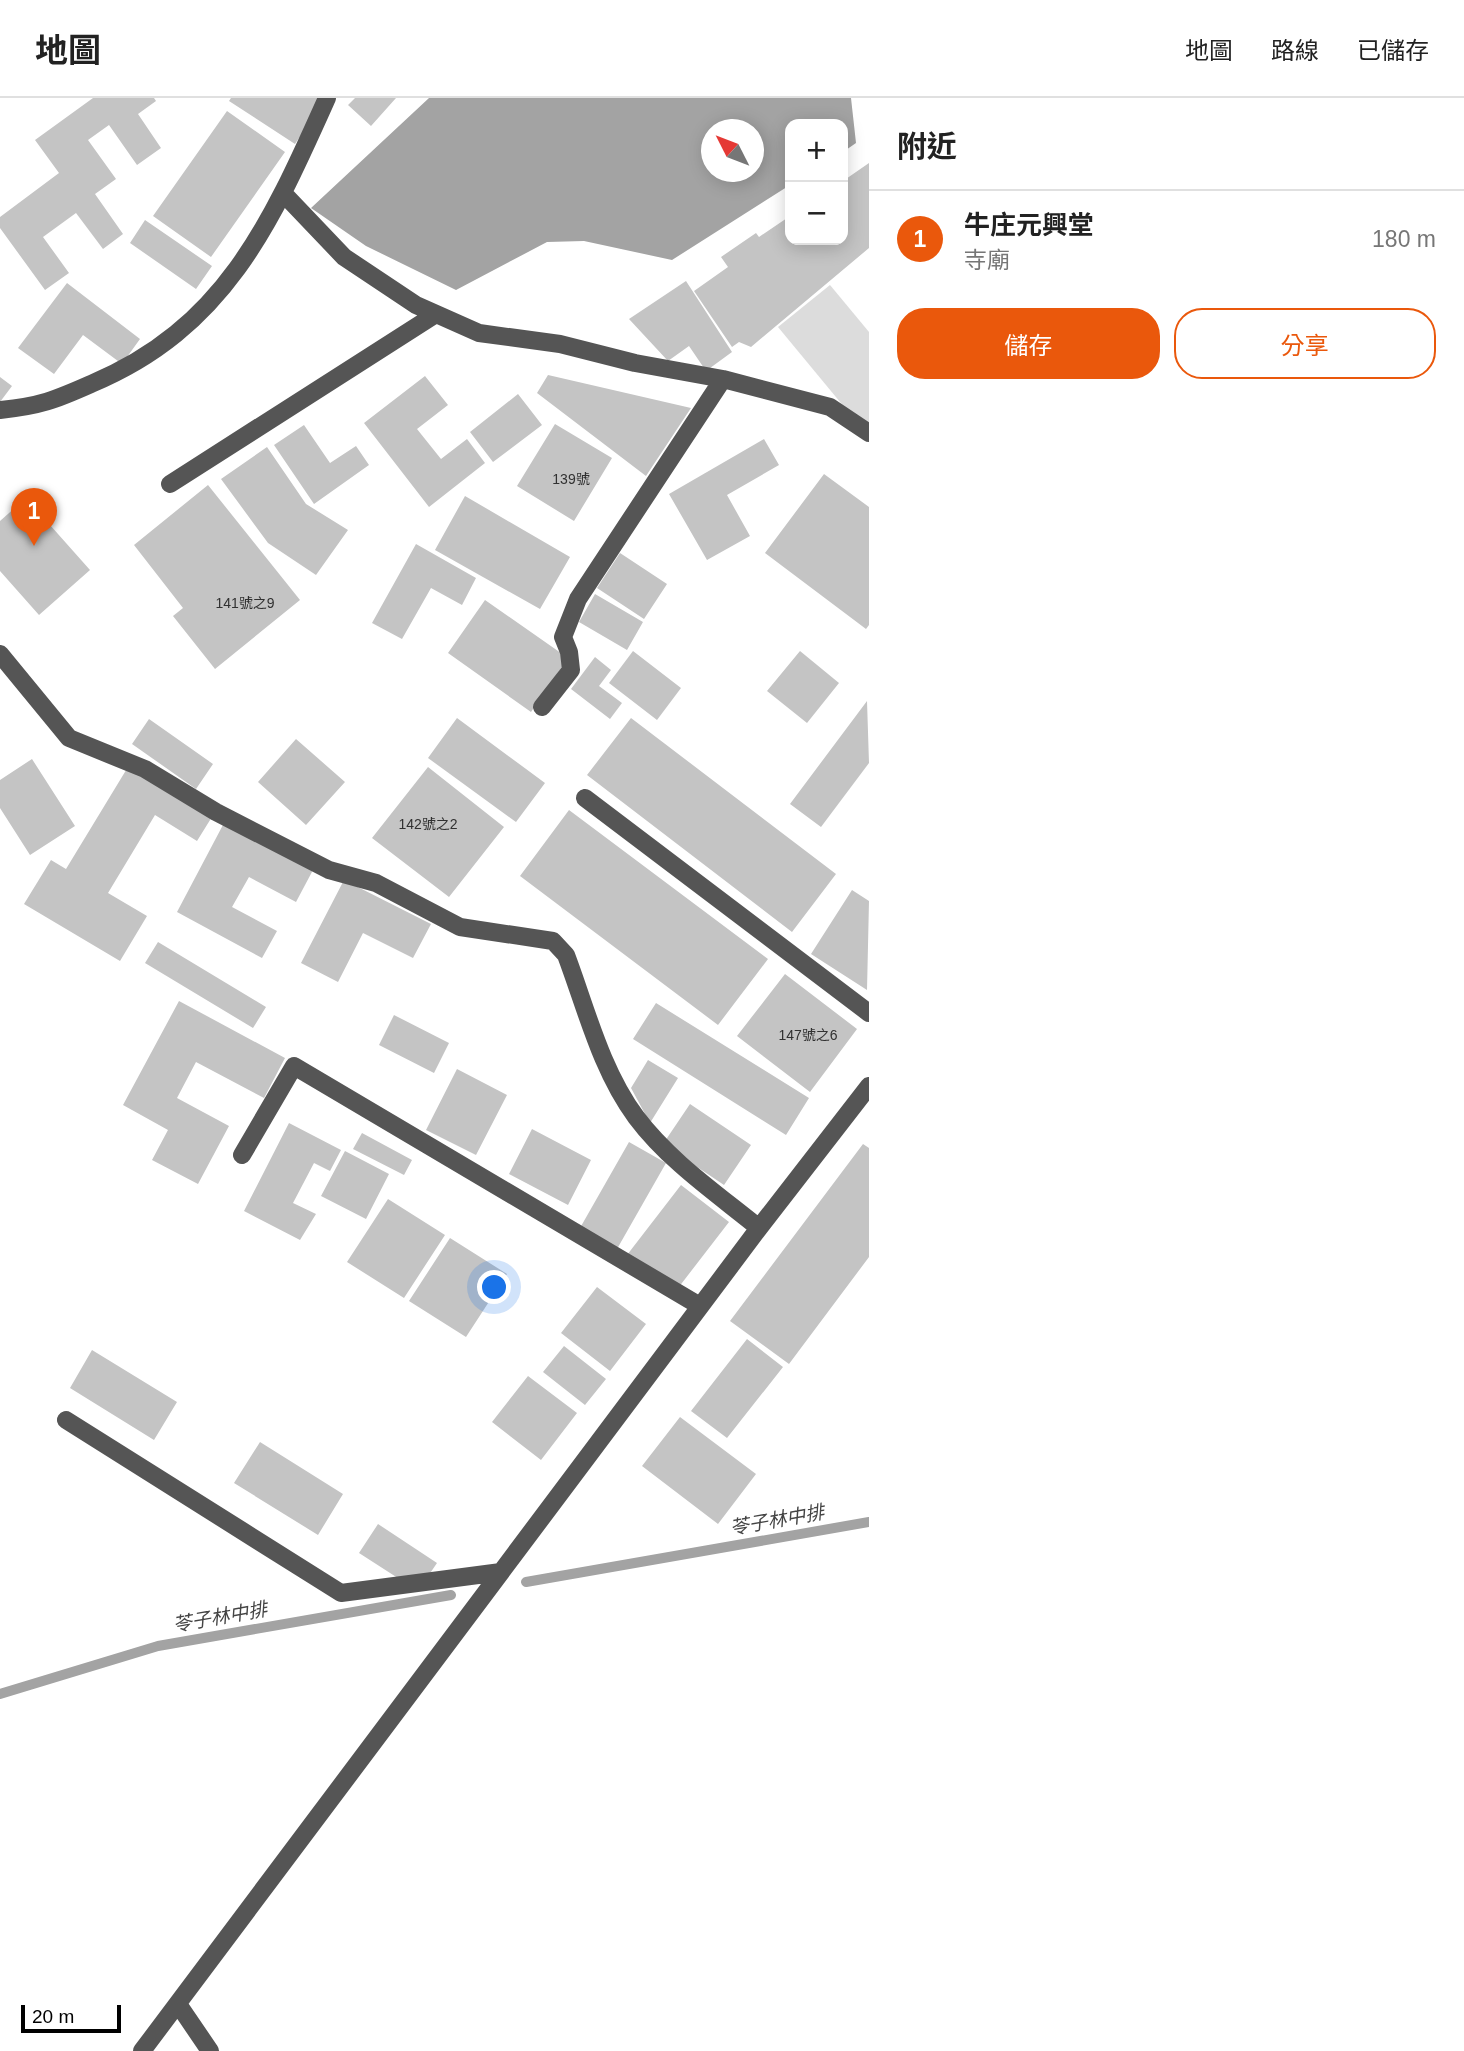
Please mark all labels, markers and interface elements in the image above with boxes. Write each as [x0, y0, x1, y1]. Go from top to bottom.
text: 地圖 [35, 32, 101, 69]
text: 地圖 [1185, 37, 1233, 64]
text: 路線 [1271, 37, 1319, 64]
text: 已儲存 [1357, 37, 1429, 64]
north arrow [701, 119, 764, 182]
map controls [785, 119, 848, 245]
button: + [785, 119, 848, 182]
text: 附近 [897, 130, 957, 163]
button: − [785, 182, 848, 245]
text: 牛庄元興堂 [964, 210, 1094, 240]
text: 1 [914, 226, 926, 252]
text: 180 m [1372, 226, 1436, 252]
text: 寺廟 [964, 247, 1010, 273]
button: 儲存 [897, 308, 1160, 379]
button: 分享 [1174, 308, 1436, 379]
house number: 139號 [552, 471, 590, 487]
pin: 1 [11, 488, 57, 546]
house number: 141號之9 [215, 595, 275, 611]
house number: 142號之2 [398, 816, 458, 832]
house number: 147號之6 [778, 1027, 838, 1043]
your location [477, 1270, 511, 1304]
water label: 苓子林中排 [728, 1501, 829, 1539]
water label: 苓子林中排 [171, 1598, 272, 1636]
scale bar [21, 2002, 121, 2034]
text: 20 m [32, 2006, 74, 2027]

